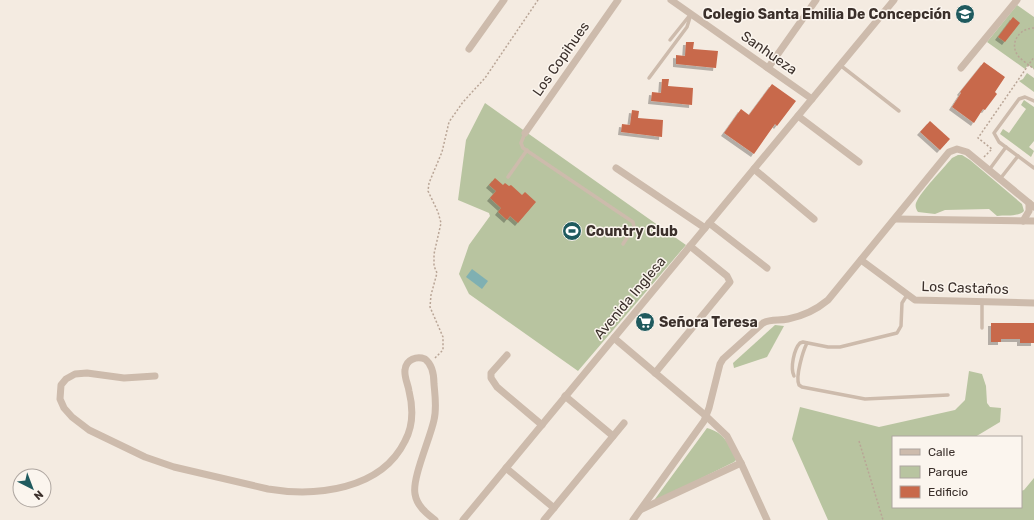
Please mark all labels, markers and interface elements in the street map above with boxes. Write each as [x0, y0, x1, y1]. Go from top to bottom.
school or university icon: Colegio Santa Emilia De Concepción [954, 3, 976, 25]
place label: Colegio Santa Emilia De Concepción [703, 6, 951, 23]
street label: Los Copihues [529, 18, 593, 100]
street label: Sanhueza [738, 28, 800, 78]
sports icon: Country Club [561, 220, 583, 242]
place label: Country Club [586, 223, 678, 240]
street label: Avenida Inglesa [591, 253, 669, 343]
street label: Los Castaños [921, 278, 1009, 298]
supermarket icon: Señora Teresa [634, 311, 656, 333]
place label: Señora Teresa [659, 314, 758, 331]
legend [892, 436, 1022, 508]
text: Calle [928, 445, 955, 459]
text: Parque [928, 465, 968, 479]
north arrow [12, 468, 52, 508]
text: Edificio [928, 485, 968, 499]
text: N [31, 488, 46, 503]

